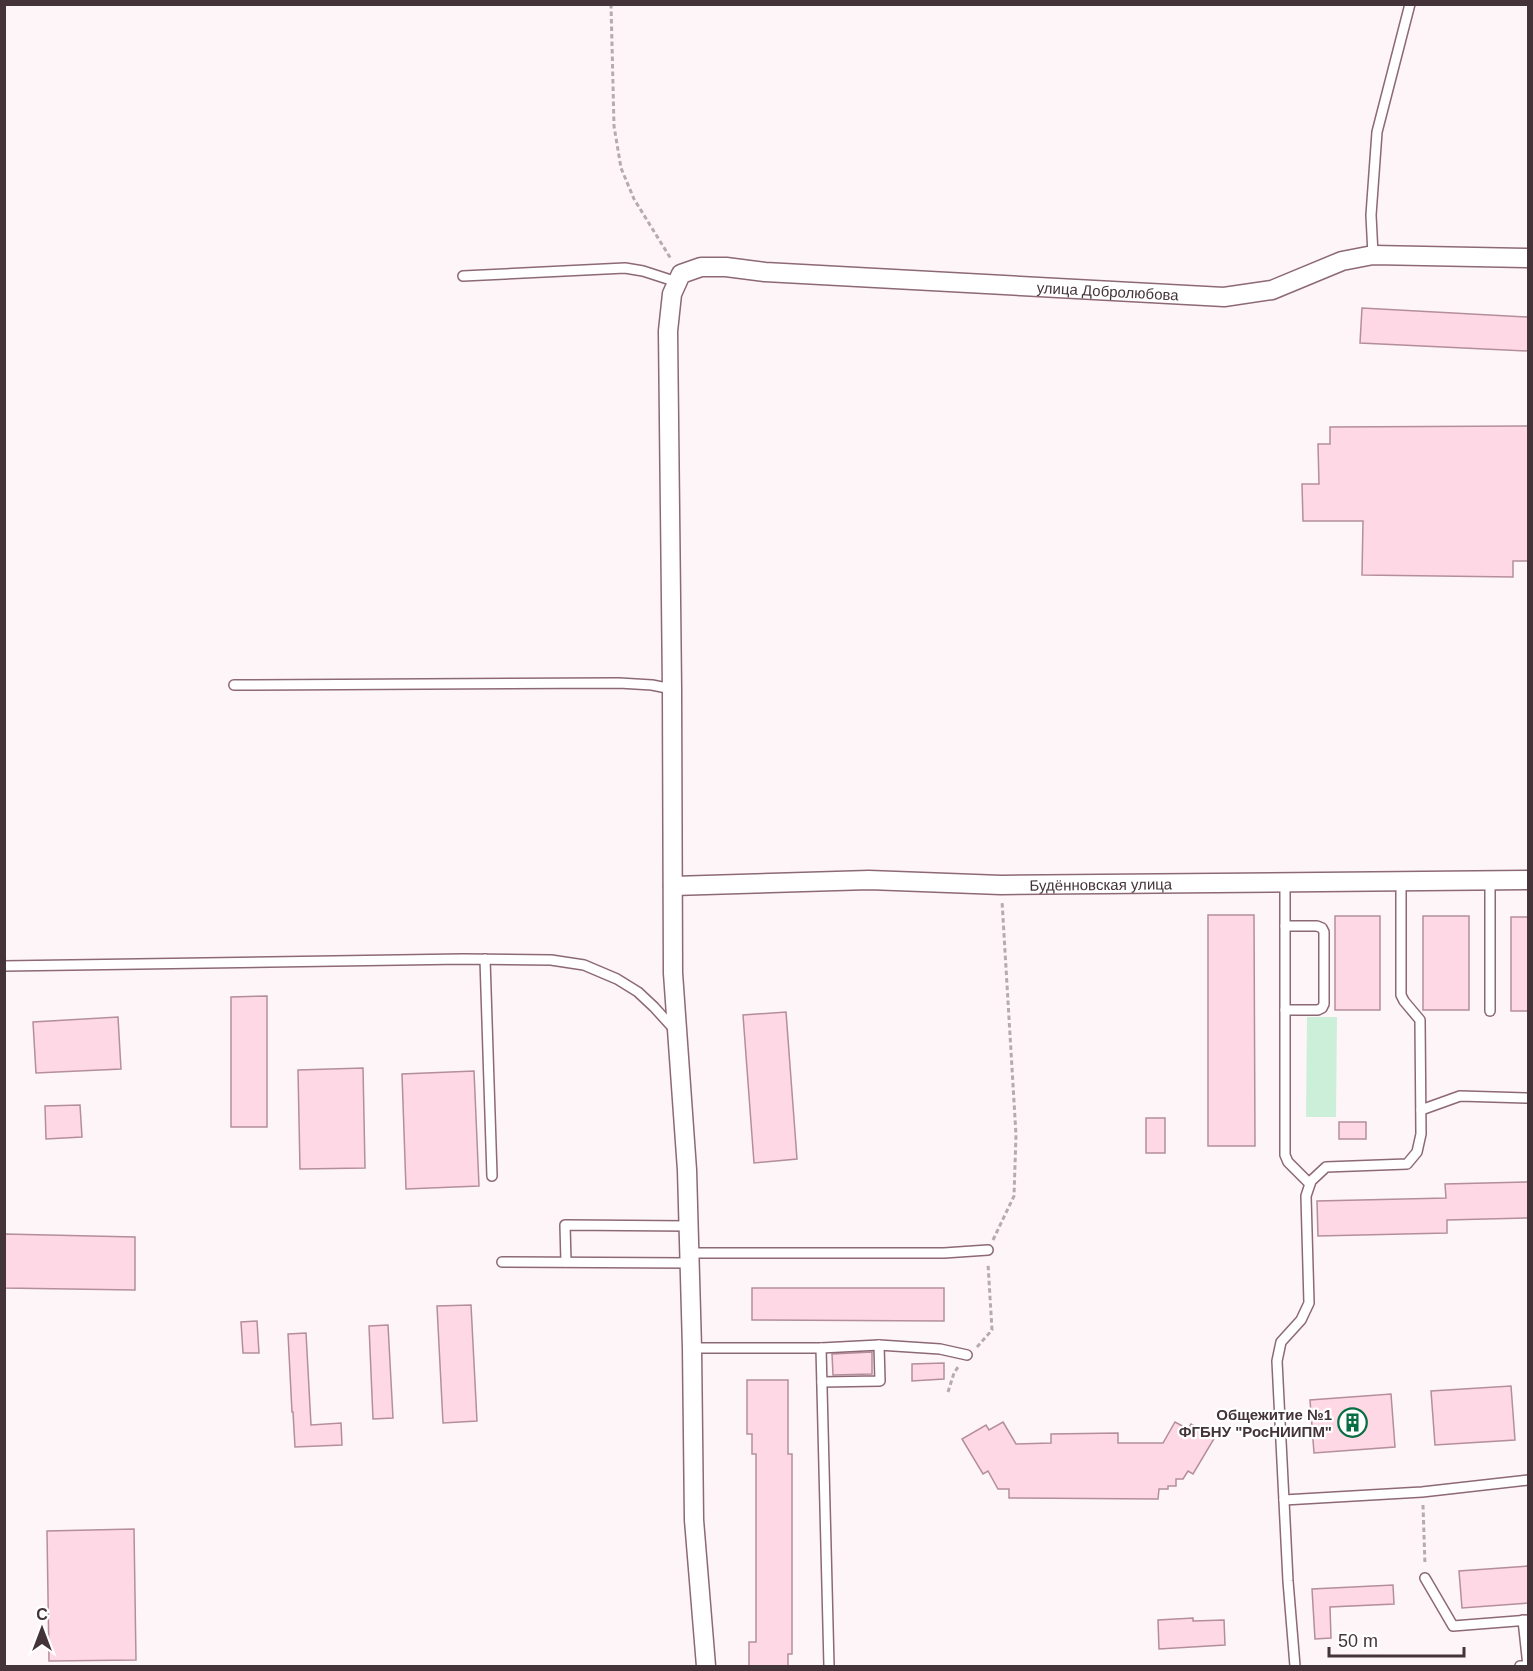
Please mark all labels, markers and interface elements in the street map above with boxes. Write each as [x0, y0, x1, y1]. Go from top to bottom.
street label: улица Добролюбова [1036, 278, 1180, 303]
street label: Будённовская улица [1029, 875, 1173, 893]
place label: Общежитие №1 ФГБНУ "РосНИИПМ" [1179, 1406, 1332, 1440]
building icon: Общежитие №1 ФГБНУ "РосНИИПМ" [1337, 1407, 1369, 1439]
north arrow [12, 1599, 72, 1659]
text: С [36, 1606, 48, 1623]
scale bar [1329, 1620, 1464, 1658]
text: 50 m [1338, 1631, 1378, 1651]

